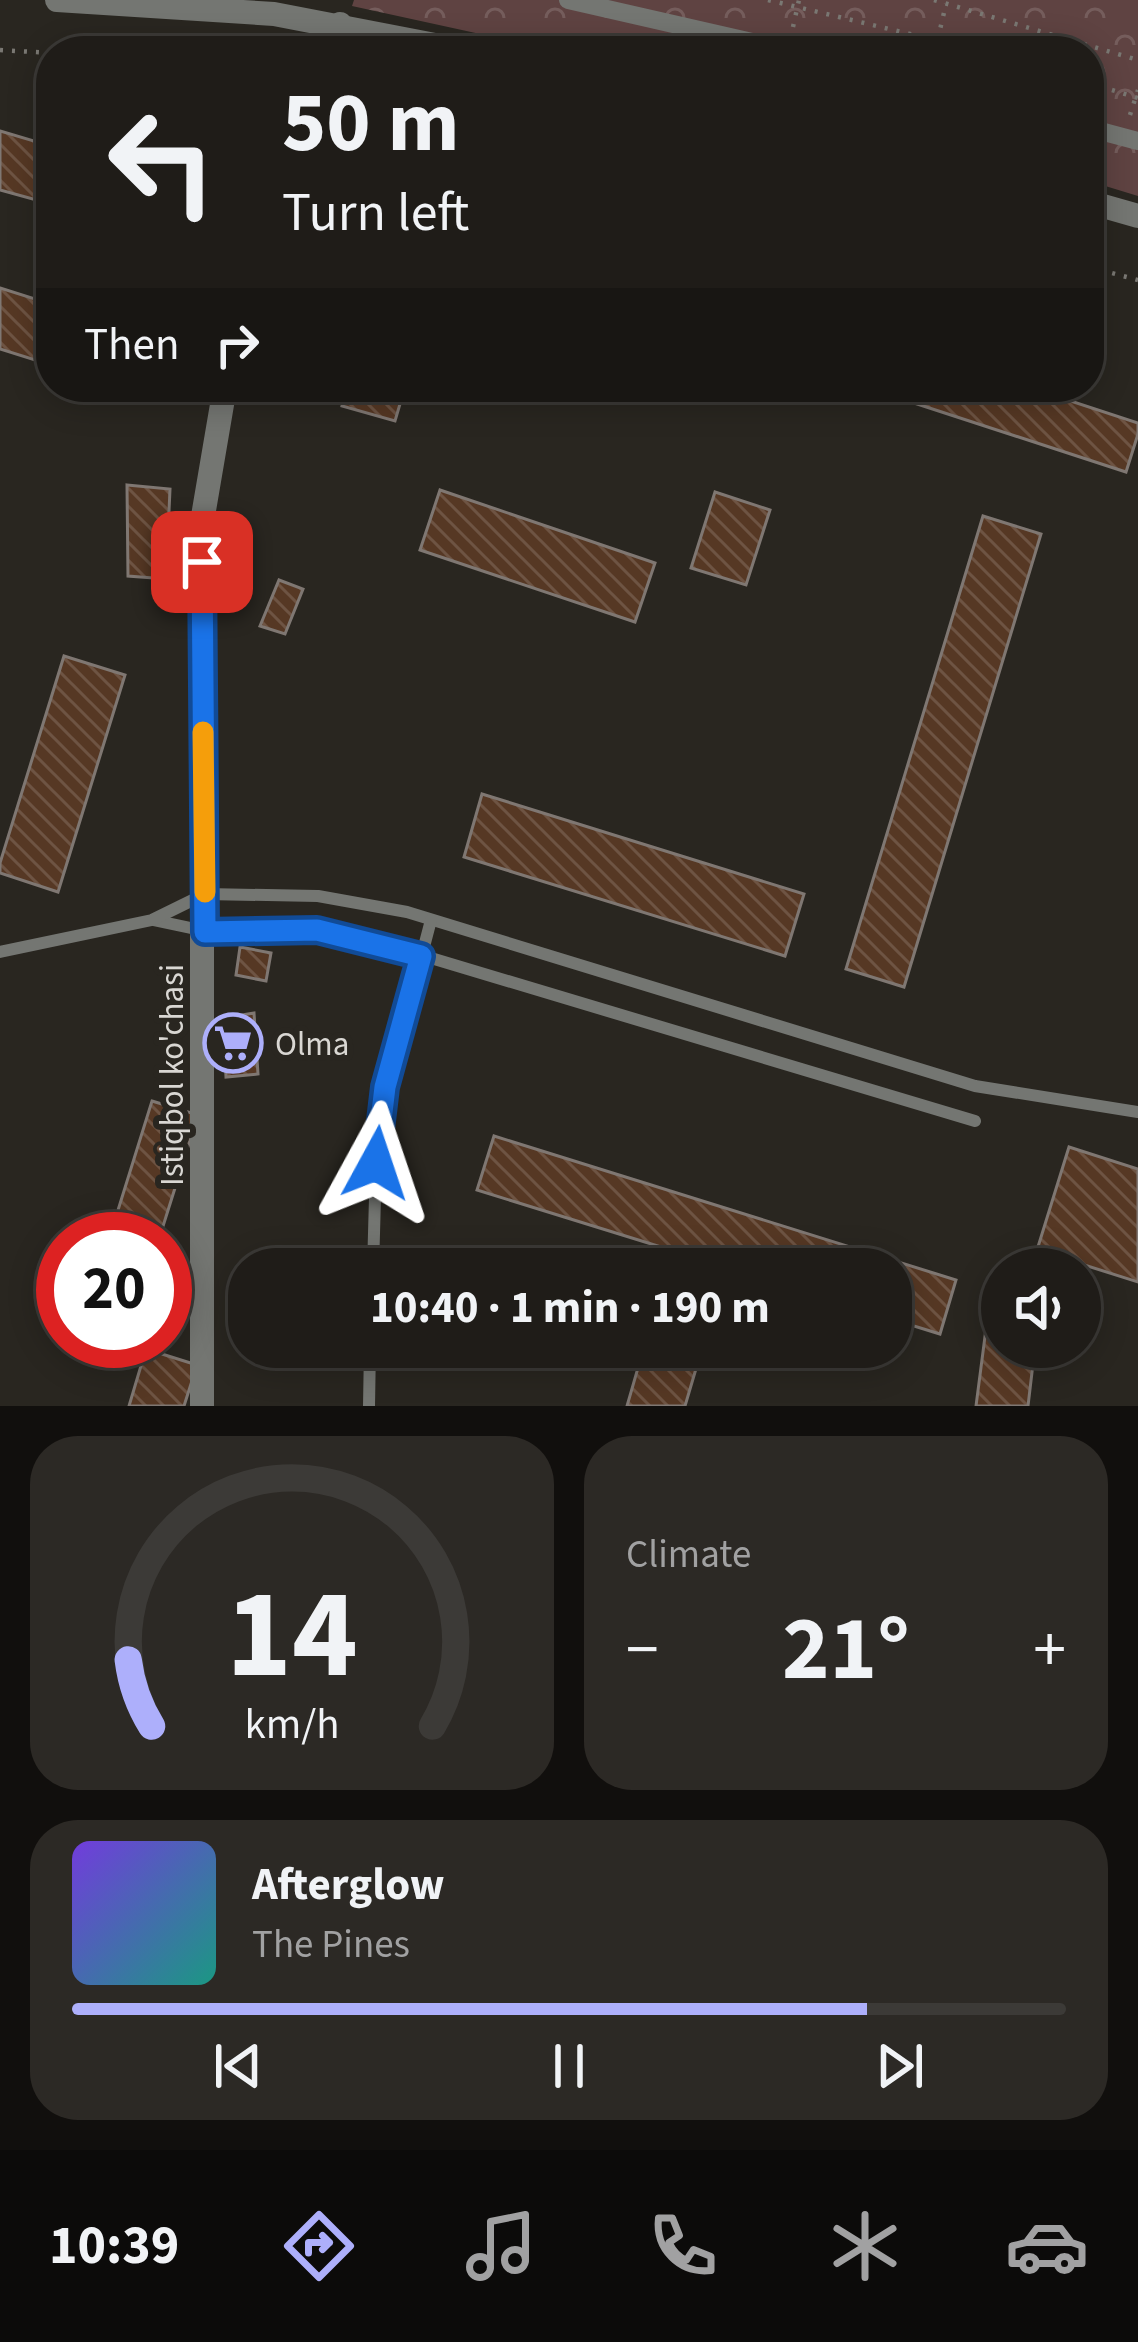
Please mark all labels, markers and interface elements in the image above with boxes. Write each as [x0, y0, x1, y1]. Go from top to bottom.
text: 50 m [282, 64, 460, 184]
icon: left [84, 84, 240, 240]
text: Turn left [282, 175, 469, 252]
icon: right [204, 312, 270, 378]
text: Then [84, 313, 180, 377]
pin [151, 511, 253, 613]
icon: arrive [169, 529, 235, 595]
street label: Istiqbol ko'chasi [149, 964, 196, 1186]
supermarket icon: Olma [202, 1012, 264, 1074]
place label: Olma [275, 1021, 349, 1068]
position arrow [313, 1100, 439, 1226]
speed limit sign: 20 [36, 1212, 192, 1368]
map controls [981, 1248, 1101, 1368]
button: sound [981, 1248, 1101, 1368]
text: 10:40 · 1 min · 190 m [370, 1276, 770, 1340]
text: Climate [626, 1527, 751, 1583]
text: 14 [226, 1547, 358, 1725]
text: 21° [782, 1586, 910, 1714]
text: − [626, 1603, 659, 1697]
text: + [1033, 1603, 1066, 1697]
text: km/h [244, 1694, 340, 1755]
text: Afterglow [252, 1853, 445, 1917]
text: The Pines [252, 1917, 410, 1973]
icon: previous [205, 2033, 271, 2099]
icon: pause [536, 2033, 602, 2099]
icon: next [867, 2033, 933, 2099]
icon: directions [277, 2204, 361, 2288]
icon: music [459, 2204, 543, 2288]
icon: phone [641, 2204, 725, 2288]
icon: climate [823, 2204, 907, 2288]
icon: car [1005, 2204, 1089, 2288]
text: 10:39 [49, 2208, 179, 2285]

